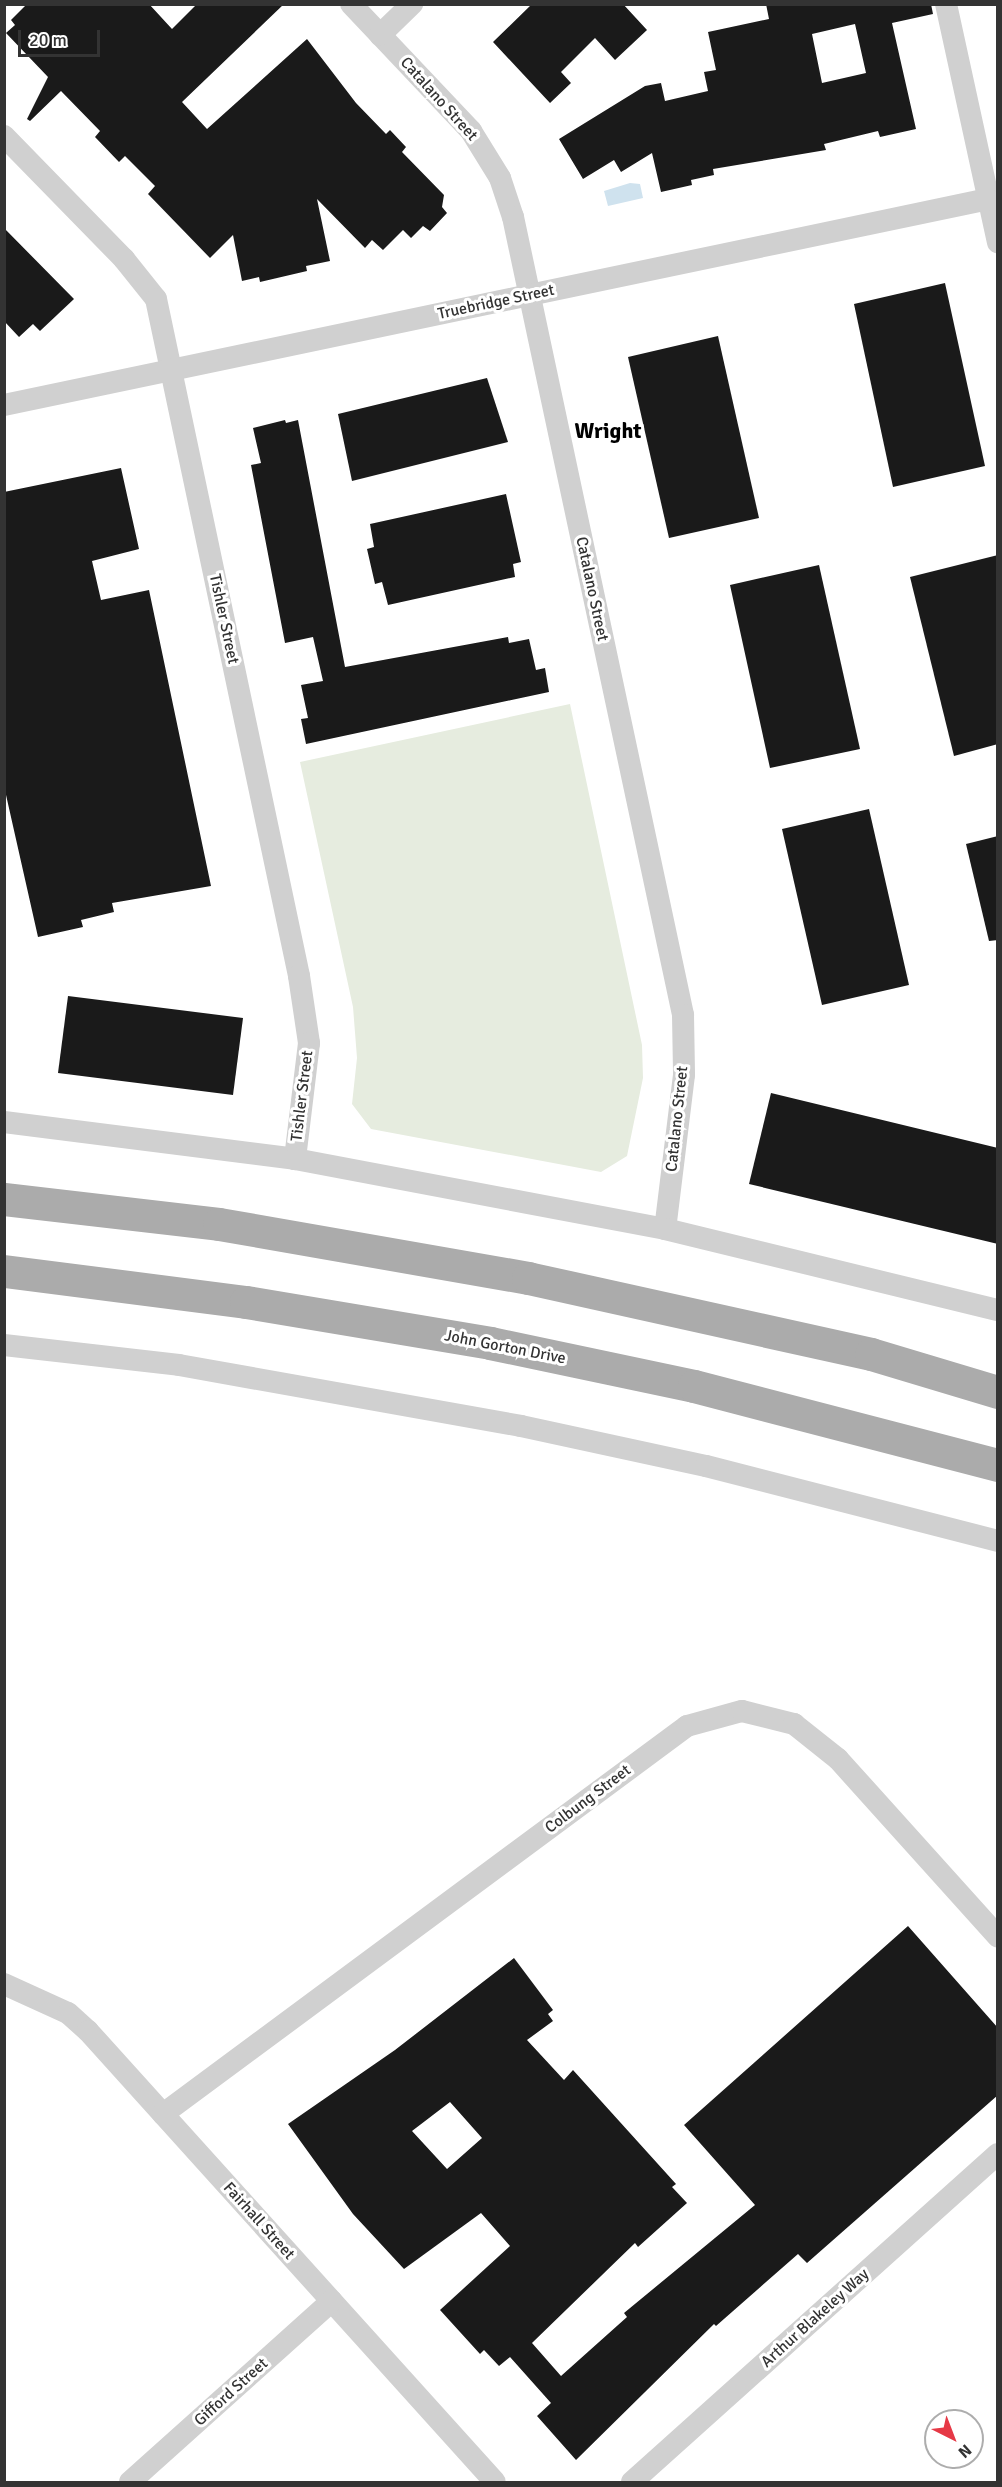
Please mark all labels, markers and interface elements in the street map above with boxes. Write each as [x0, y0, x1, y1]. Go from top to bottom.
scale bar [21, 18, 104, 56]
text: 20 m [29, 29, 67, 51]
street label: Catalano Street [396, 53, 482, 145]
street label: Truebridge Street [436, 280, 556, 324]
district label: Wright [574, 418, 642, 444]
street label: Catalano Street [572, 535, 612, 643]
street label: Tishler Street [205, 572, 243, 666]
street label: Tishler Street [287, 1049, 317, 1143]
street label: Catalano Street [662, 1065, 692, 1173]
street label: John Gorton Drive [443, 1326, 567, 1368]
street label: Colbung Street [541, 1761, 635, 1837]
street label: Fairhall Street [219, 2178, 299, 2264]
street label: Arthur Blakeley Way [757, 2265, 873, 2371]
street label: Gifford Street [190, 2354, 272, 2430]
north arrow [924, 2409, 984, 2469]
text: N [954, 2440, 976, 2462]

